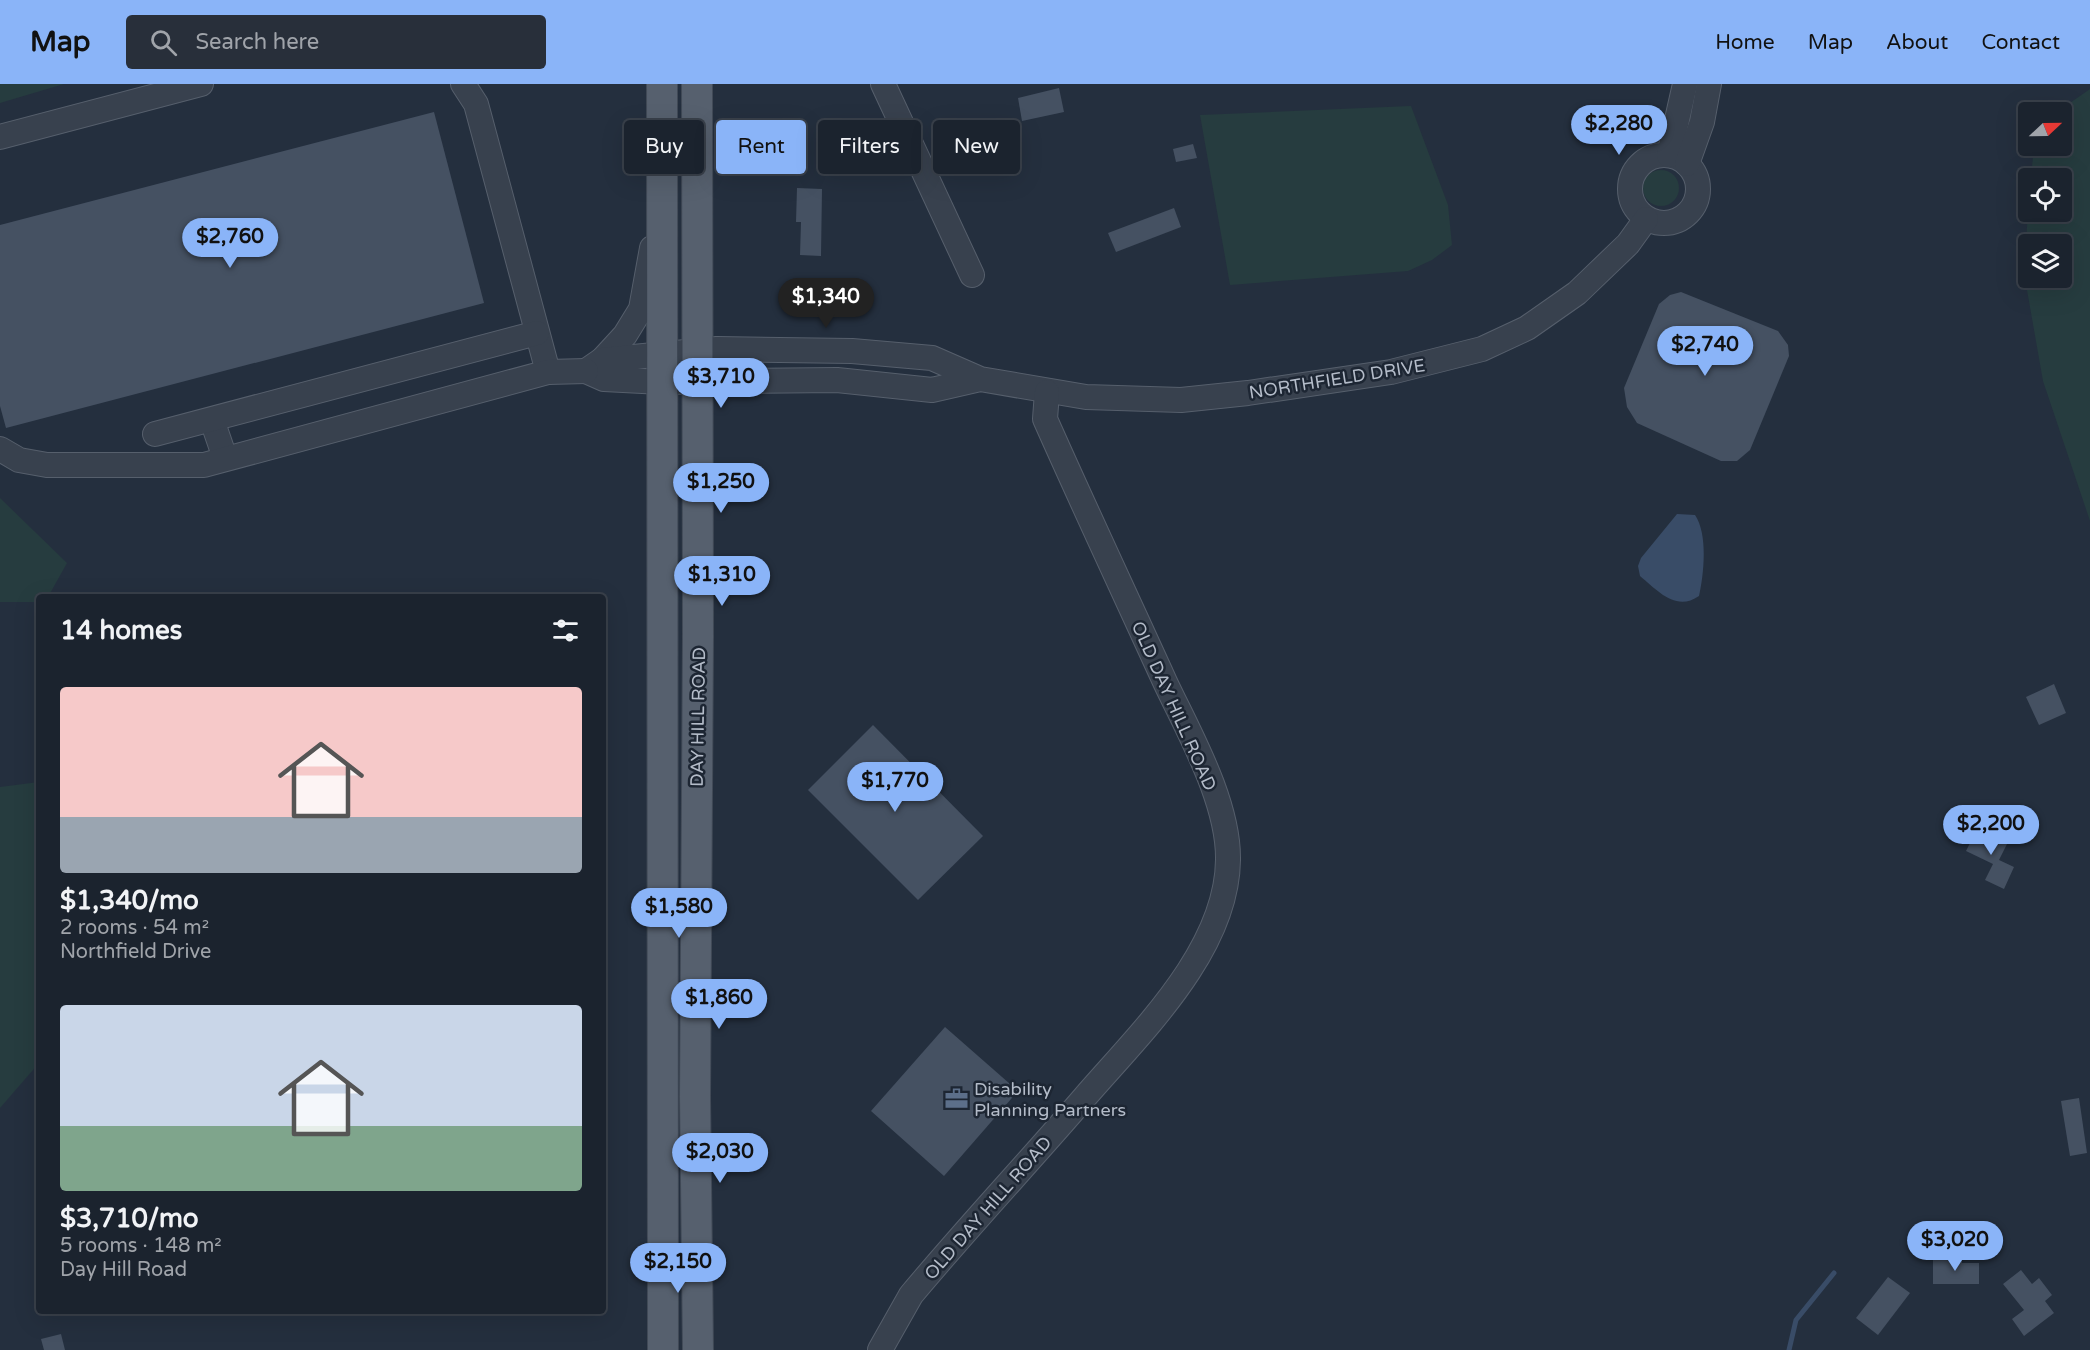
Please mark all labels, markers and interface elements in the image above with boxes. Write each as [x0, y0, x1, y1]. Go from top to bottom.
search box [126, 15, 546, 69]
text: Map [30, 25, 90, 59]
icon: search [147, 26, 180, 59]
text: Search here [195, 29, 319, 55]
text: Home [1715, 30, 1775, 55]
text: Map [1808, 30, 1853, 55]
text: About [1886, 30, 1948, 55]
text: Contact [1981, 30, 2060, 55]
north arrow [2018, 102, 2072, 156]
map controls [2018, 102, 2072, 288]
pin: $2,280 [1570, 105, 1668, 156]
text: $2,280 [1585, 112, 1653, 136]
chip: Buy [624, 120, 704, 174]
chip: Rent [716, 120, 806, 174]
chip: Filters [818, 120, 921, 174]
chip: New [933, 120, 1020, 174]
button: locate [2018, 168, 2072, 222]
pin: $2,760 [181, 218, 279, 269]
text: $2,760 [196, 225, 264, 249]
button: layers [2018, 234, 2072, 288]
pin: $1,340 [777, 278, 875, 329]
text: $1,340 [792, 285, 860, 309]
pin: $2,740 [1656, 326, 1754, 377]
text: $2,740 [1671, 333, 1739, 357]
street label: NORTHFIELD DRIVE [1247, 354, 1427, 404]
pin: $3,710 [672, 358, 770, 409]
text: $3,710 [687, 365, 755, 389]
pin: $1,250 [672, 463, 770, 514]
text: $1,250 [687, 470, 755, 494]
pin: $1,310 [673, 556, 771, 607]
text: $1,310 [688, 563, 756, 587]
icon: filters [549, 614, 582, 647]
text: 14 homes [60, 615, 182, 646]
street label: OLD DAY HILL ROAD [1127, 618, 1221, 794]
street label: DAY HILL ROAD [686, 647, 710, 787]
icon: home [267, 726, 375, 834]
pin: $1,770 [846, 762, 944, 813]
text: $1,770 [861, 769, 929, 793]
pin: $2,200 [1942, 805, 2040, 856]
text: $2,200 [1957, 812, 2025, 836]
text: $1,340/mo [60, 885, 199, 916]
pin: $1,580 [630, 888, 728, 939]
text: $1,580 [645, 895, 713, 919]
text: 2 rooms · 54 m² [60, 916, 209, 940]
text: Northfield Drive [60, 940, 211, 964]
pin: $1,860 [670, 979, 768, 1030]
text: $1,860 [685, 986, 753, 1010]
icon: home [267, 1044, 375, 1152]
place label: Disability Planning Partners [974, 1078, 1126, 1121]
office icon: Disability Planning Partners [943, 1086, 969, 1112]
street label: OLD DAY HILL ROAD [920, 1132, 1056, 1284]
pin: $2,030 [671, 1133, 769, 1184]
text: $2,030 [686, 1140, 754, 1164]
text: $3,710/mo [60, 1203, 199, 1234]
pin: $3,020 [1906, 1221, 2004, 1272]
text: $3,020 [1921, 1228, 1989, 1252]
text: 5 rooms · 148 m² [60, 1234, 222, 1258]
pin: $2,150 [629, 1243, 727, 1294]
text: $2,150 [644, 1250, 712, 1274]
text: Day Hill Road [60, 1258, 187, 1282]

